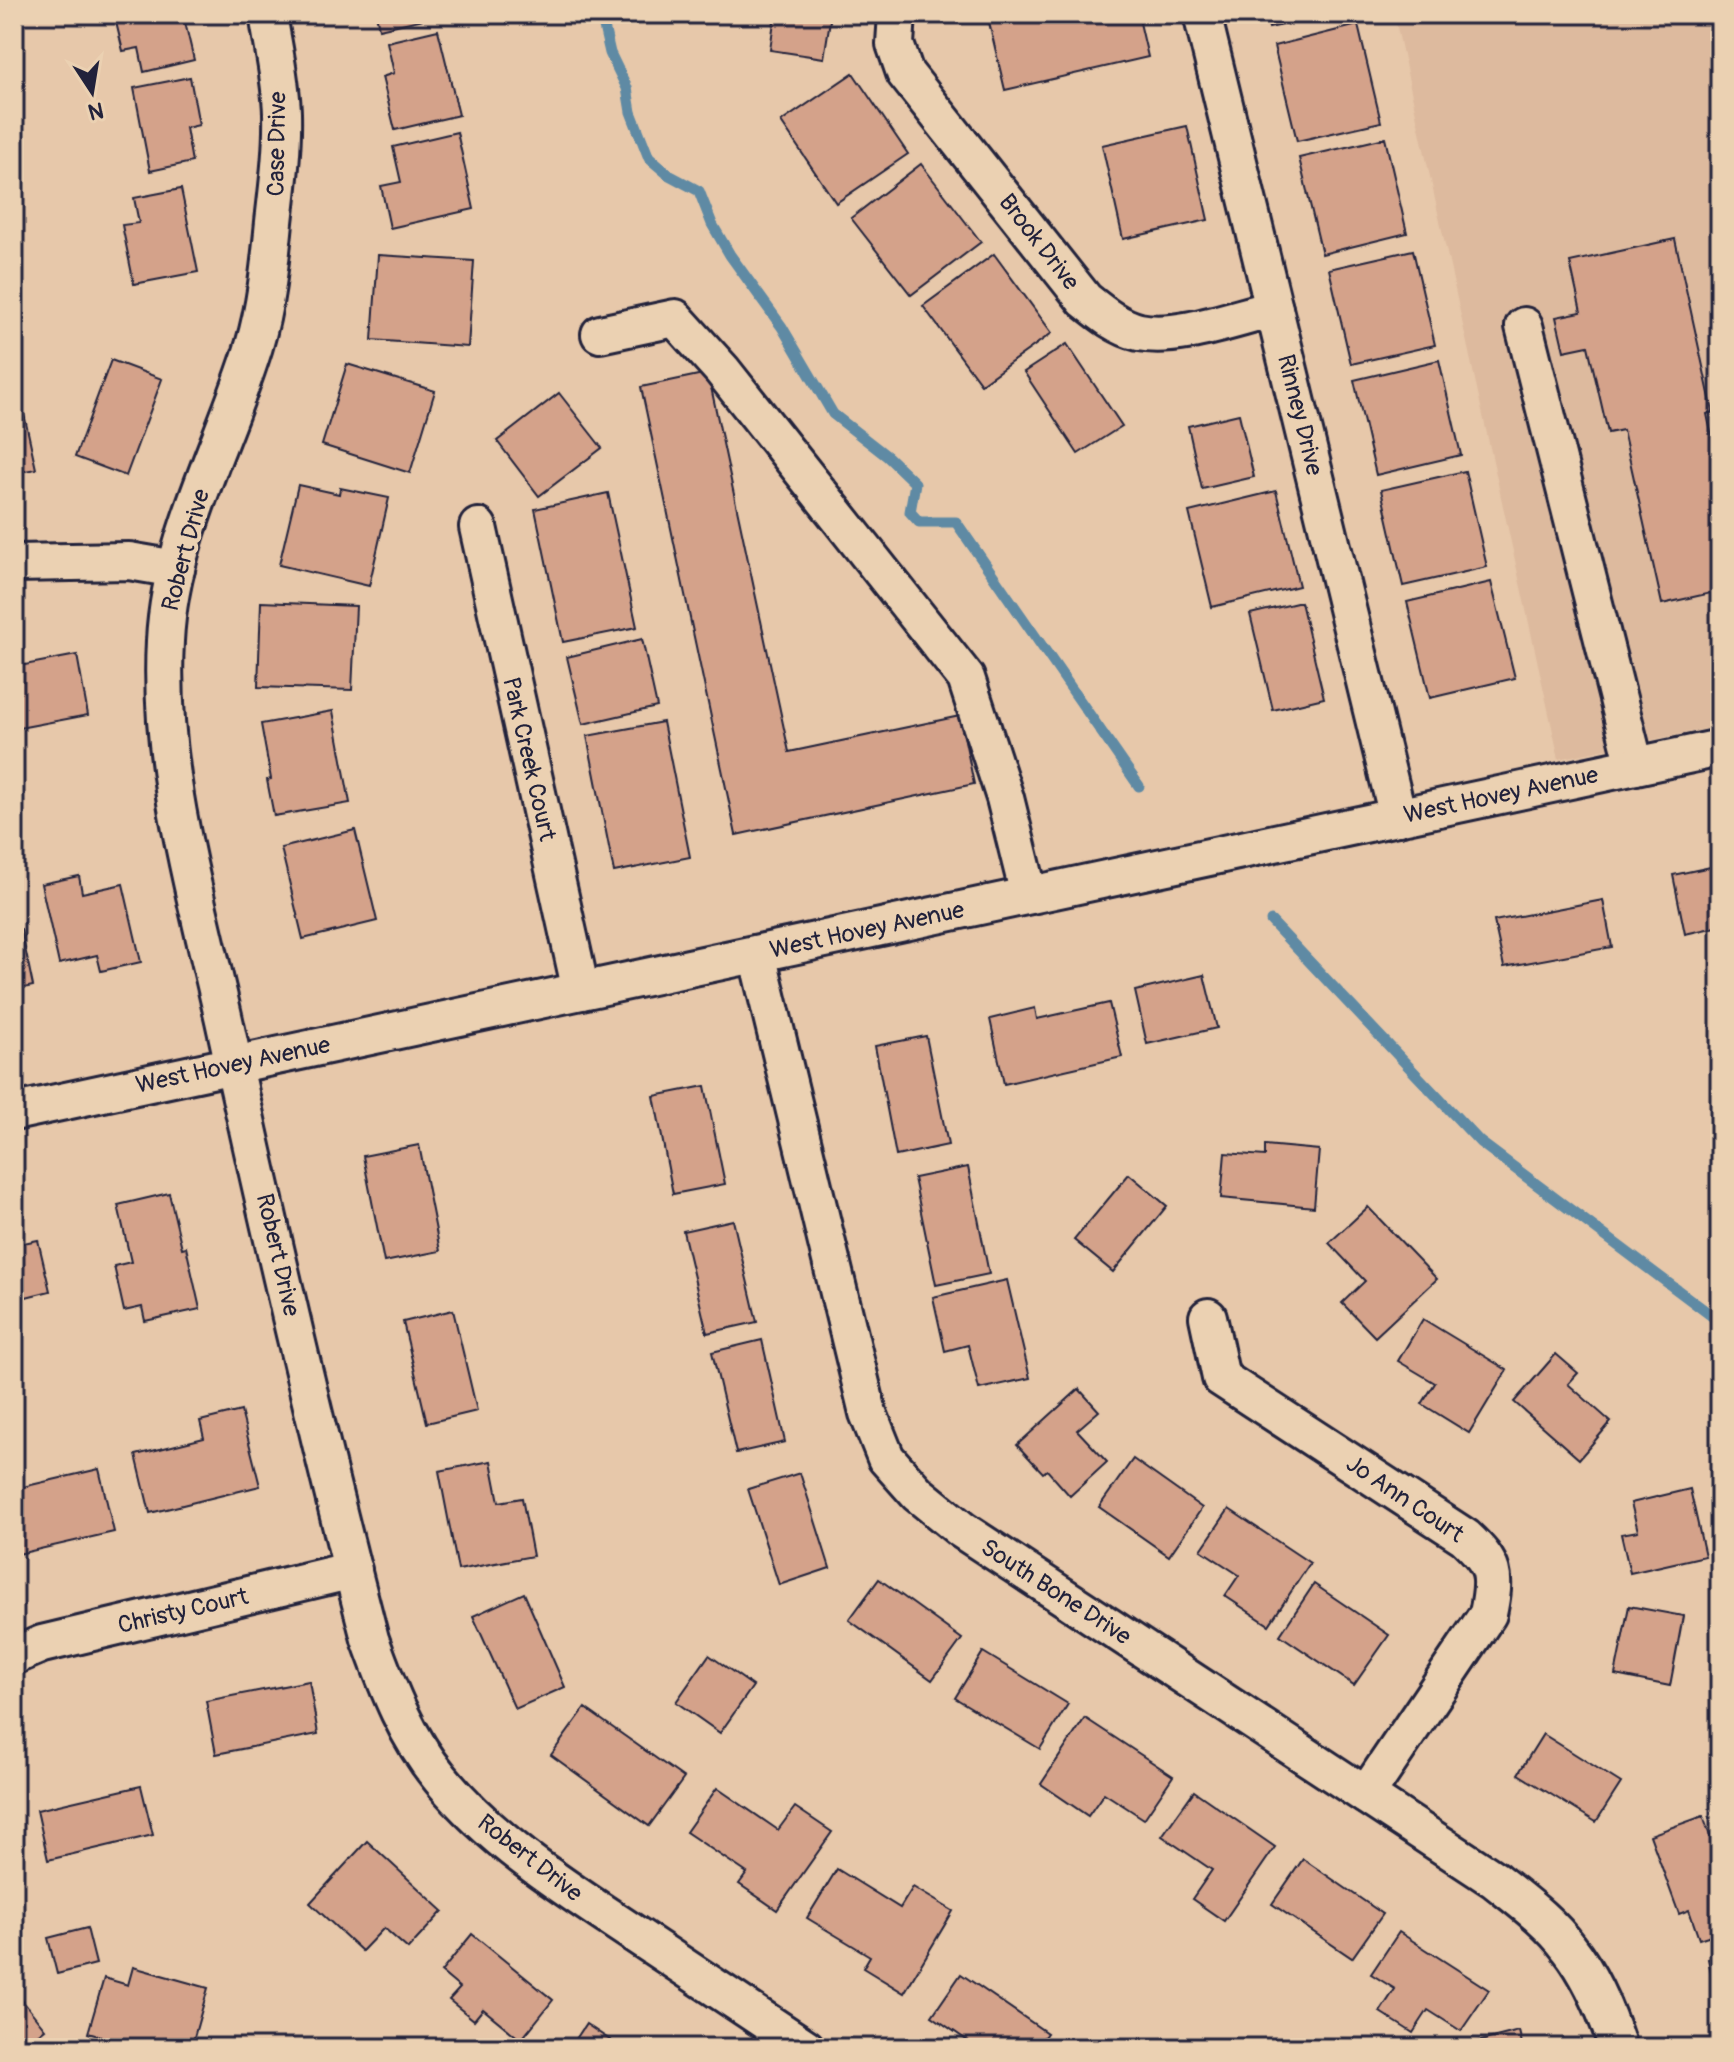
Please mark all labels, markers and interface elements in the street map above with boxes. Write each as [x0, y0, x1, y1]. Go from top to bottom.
north arrow [52, 52, 132, 132]
street label: Case Drive [262, 91, 292, 197]
text: N [86, 95, 106, 126]
street label: Brook Drive [993, 188, 1086, 296]
street label: Rinney Drive [1271, 352, 1329, 479]
street label: Robert Drive [156, 486, 216, 614]
street label: Park Creek Court [496, 674, 562, 844]
street label: West Hovey Avenue [1401, 760, 1601, 830]
street label: West Hovey Avenue [767, 895, 967, 965]
street label: West Hovey Avenue [133, 1030, 333, 1100]
street label: Robert Drive [250, 1191, 306, 1319]
street label: Jo Ann Court [1341, 1449, 1470, 1549]
street label: South Bone Drive [975, 1533, 1137, 1651]
street label: Christy Court [115, 1582, 251, 1640]
street label: Robert Drive [472, 1808, 588, 1908]

